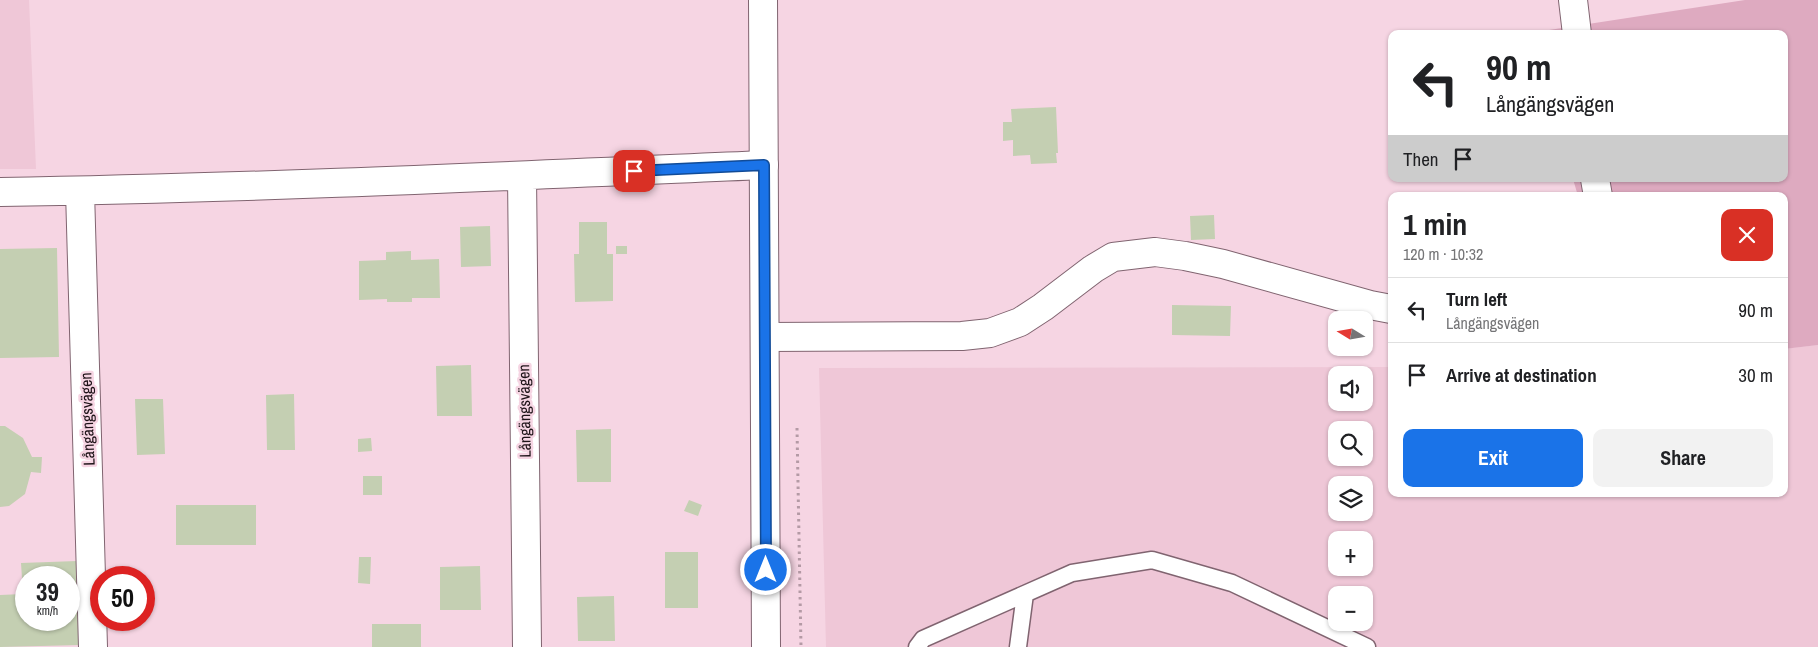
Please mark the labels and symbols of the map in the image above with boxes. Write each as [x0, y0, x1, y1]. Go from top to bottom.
pin [613, 150, 655, 192]
north arrow [1328, 311, 1372, 356]
street label: Långängsvägen [512, 364, 536, 458]
street label: Långängsvägen [74, 372, 100, 466]
position arrow [739, 543, 791, 595]
speed limit sign: 50 [90, 566, 155, 631]

